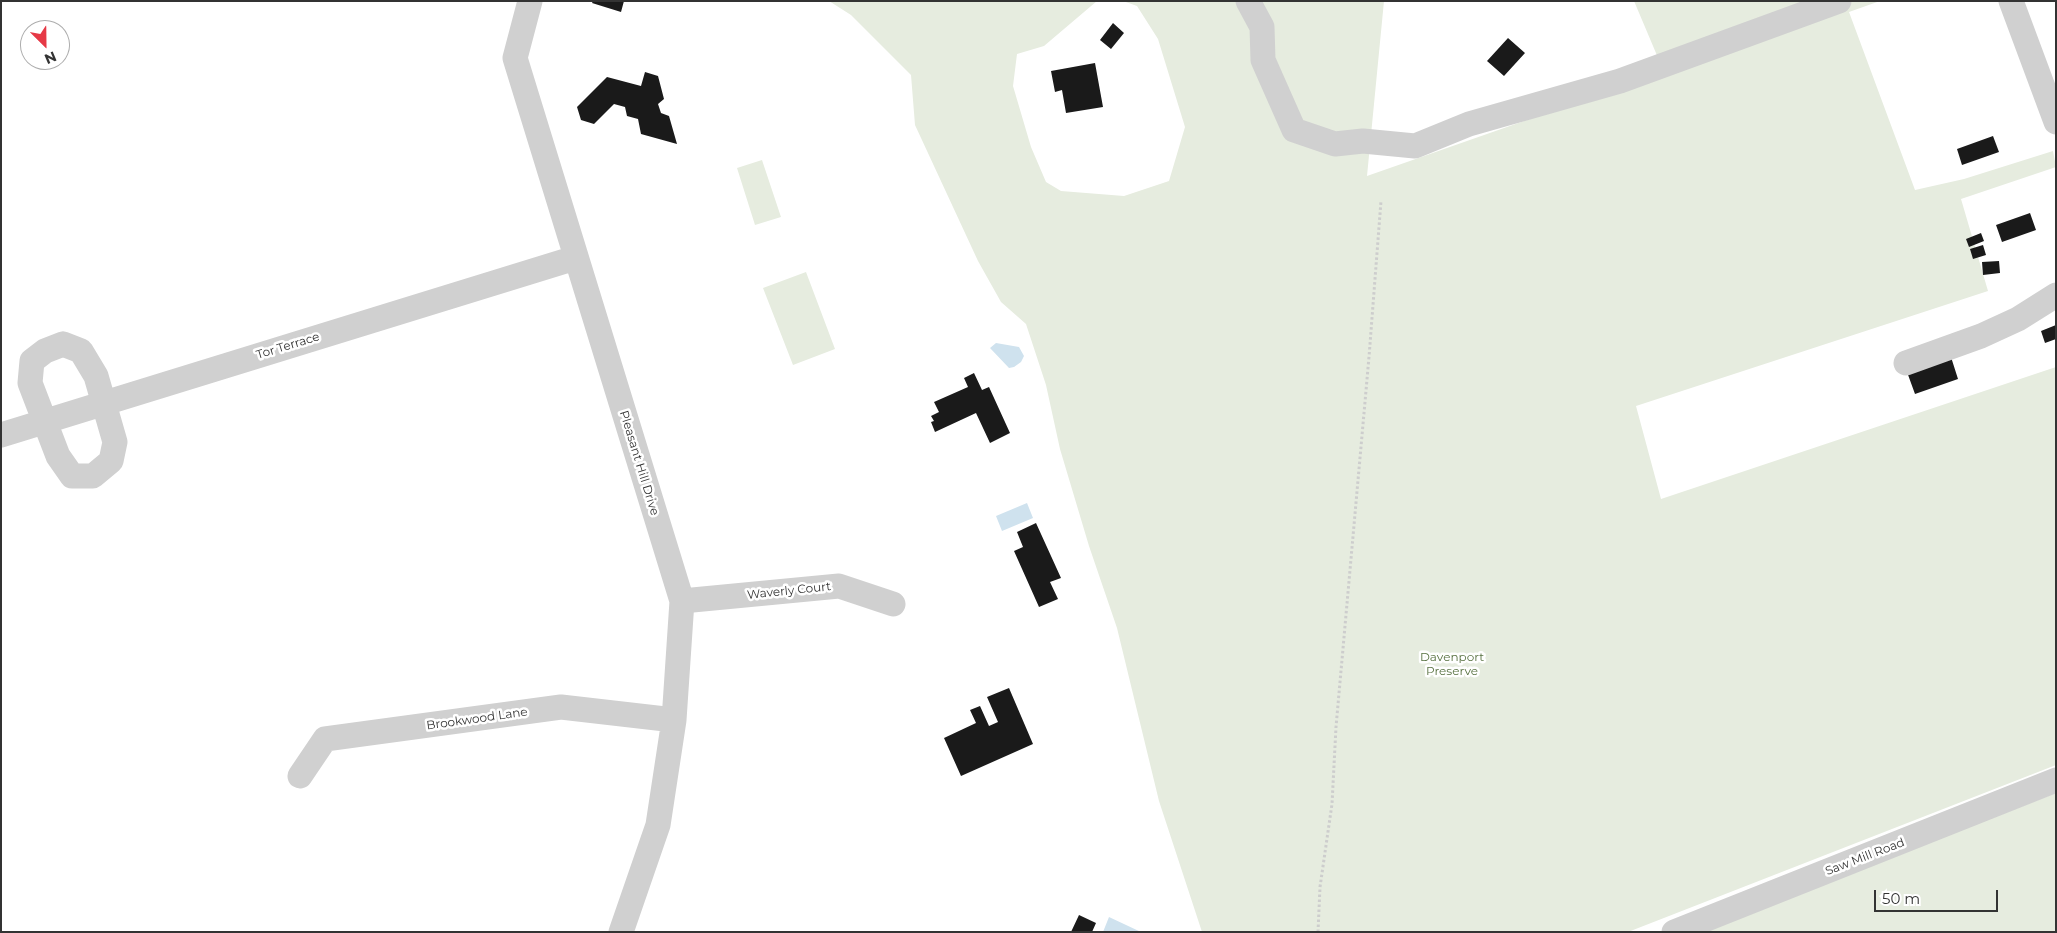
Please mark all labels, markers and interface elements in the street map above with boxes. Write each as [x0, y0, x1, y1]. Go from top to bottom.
north arrow [20, 20, 70, 70]
text: N [42, 47, 59, 68]
street label: Tor Terrace [255, 330, 321, 362]
street label: Pleasant Hill Drive [616, 409, 662, 517]
street label: Waverly Court [746, 579, 832, 603]
park label: Davenport Preserve [1420, 650, 1484, 678]
street label: Brookwood Lane [426, 705, 528, 733]
street label: Saw Mill Road [1823, 835, 1907, 879]
scale bar [1877, 880, 2001, 912]
text: 50 m [1882, 889, 1920, 908]

